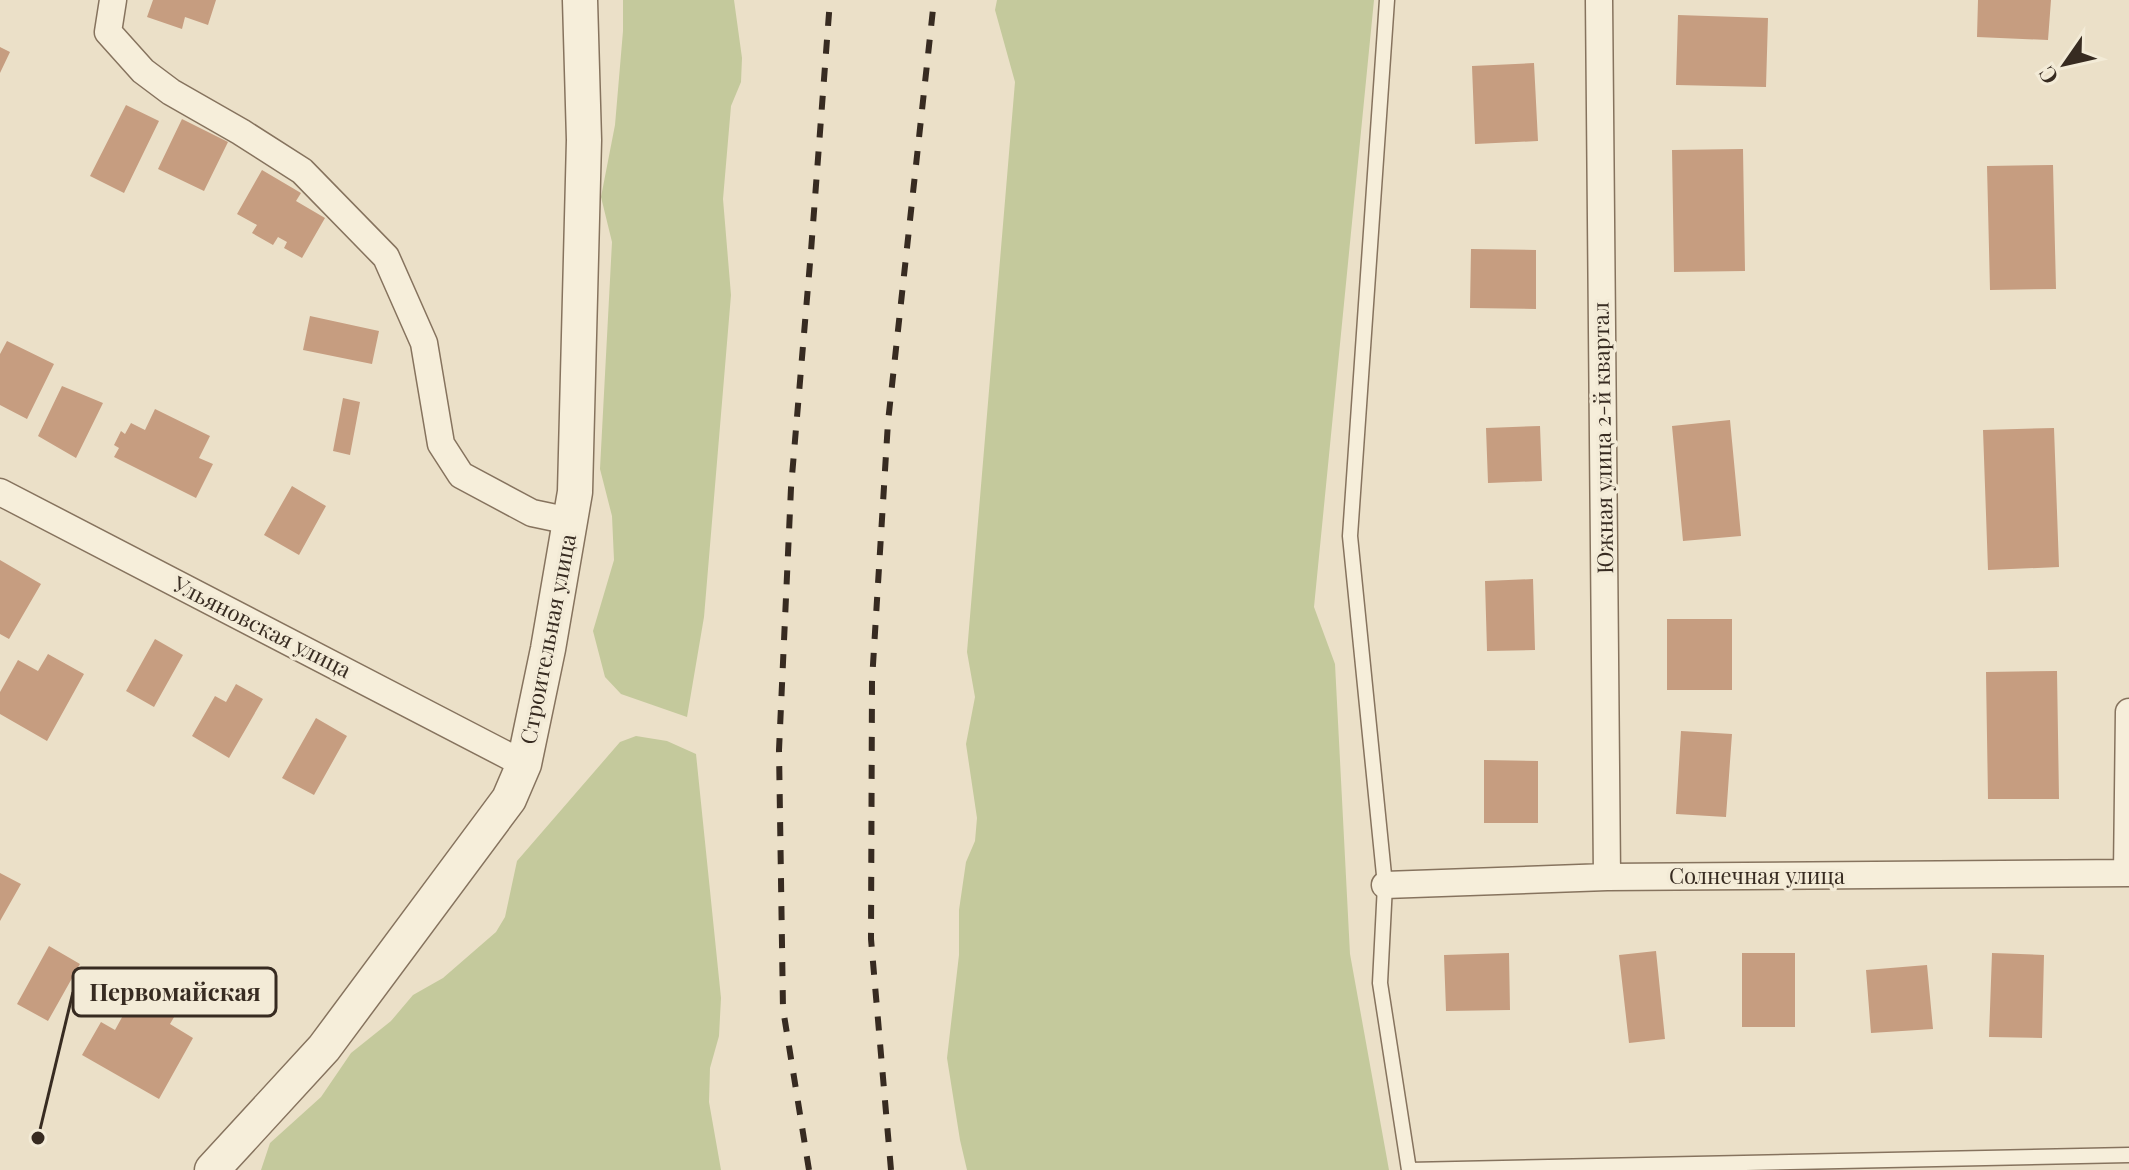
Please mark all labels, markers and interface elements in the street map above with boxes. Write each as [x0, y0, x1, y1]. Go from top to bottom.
north arrow [2025, 24, 2105, 104]
text: С [2031, 61, 2064, 91]
street label: Южная улица 2-й квартал [1585, 302, 1619, 574]
street label: Строительная улица [512, 531, 582, 747]
street label: Ульяновская улица [167, 568, 357, 684]
street label: Солнечная улица [1669, 860, 1845, 890]
callout: Первомайская [73, 968, 276, 1016]
text: Первомайская [89, 975, 261, 1007]

